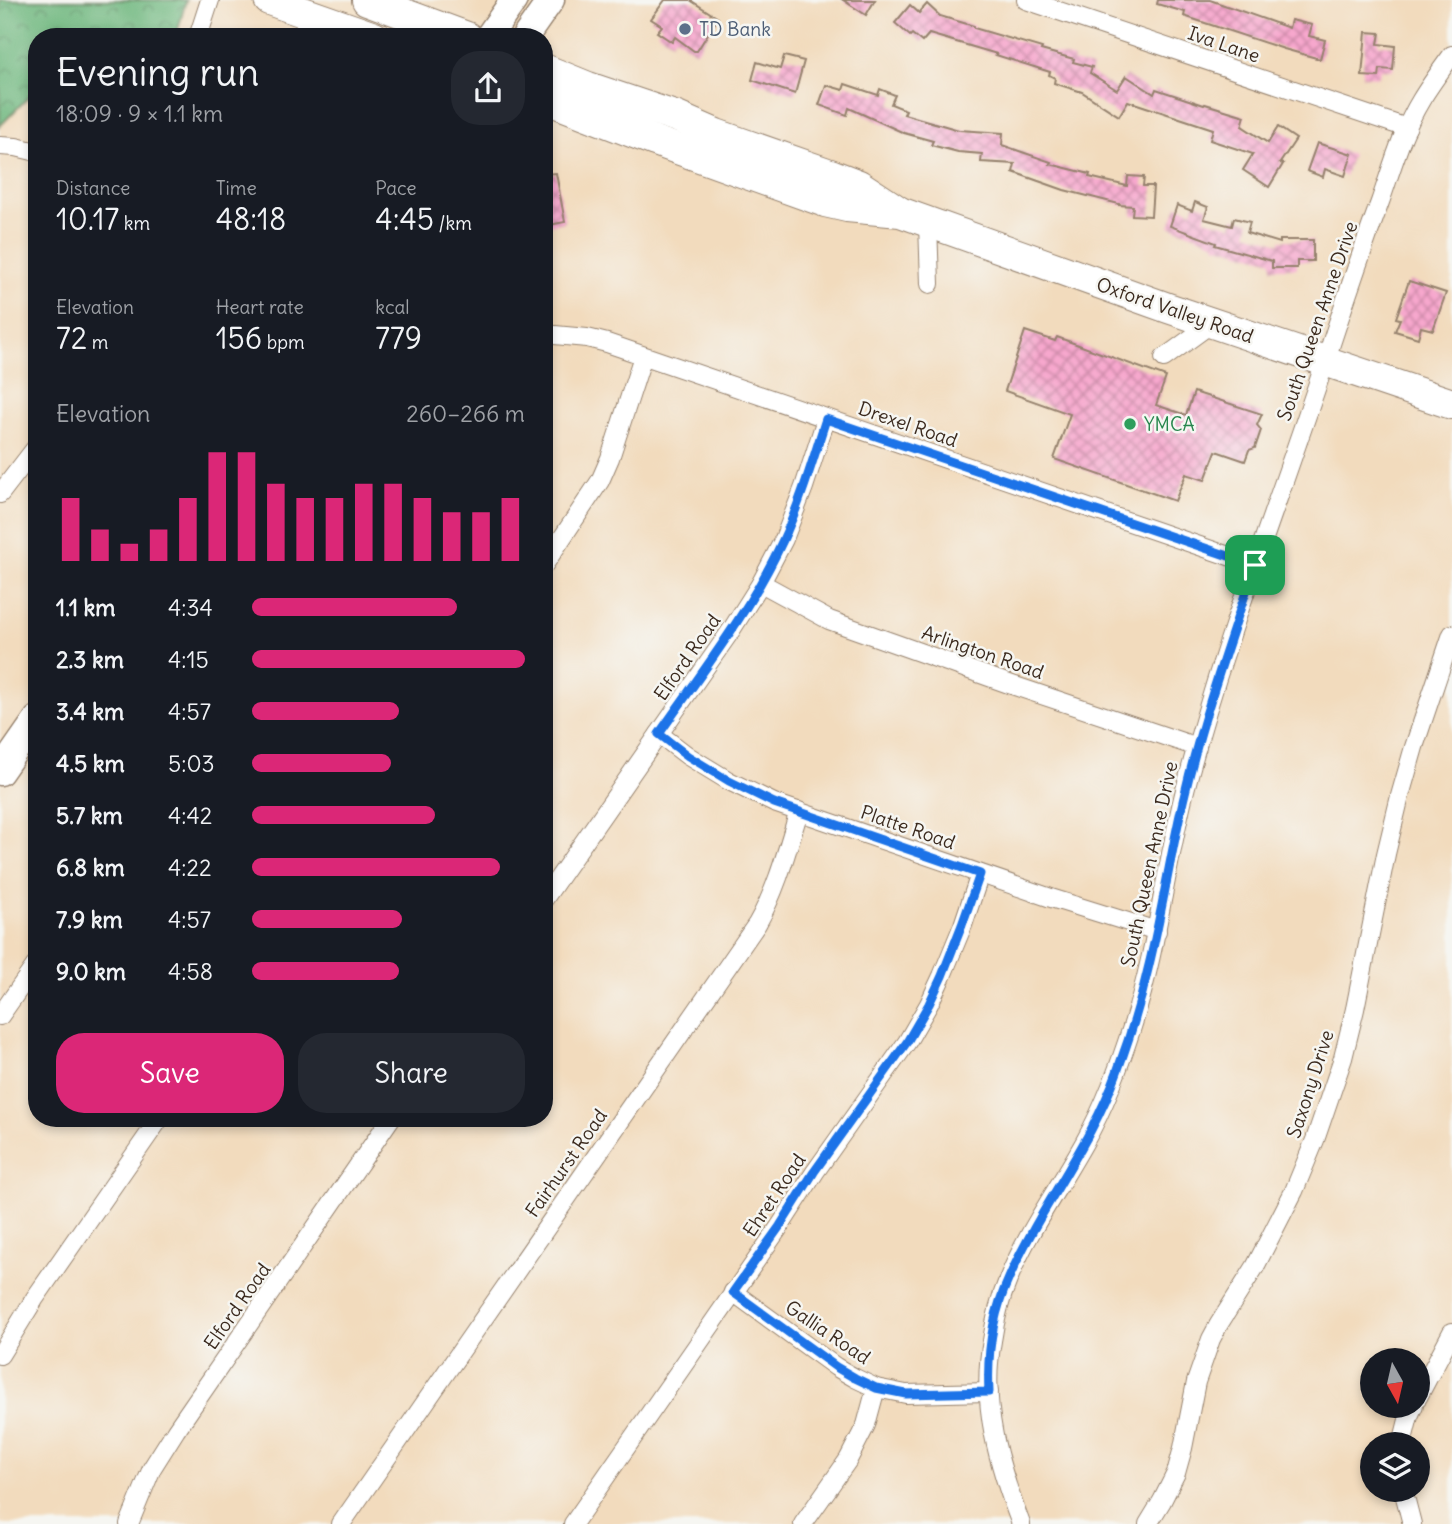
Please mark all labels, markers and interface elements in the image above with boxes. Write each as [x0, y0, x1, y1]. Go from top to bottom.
place label: TD Bank [699, 17, 771, 41]
marker: TD Bank [677, 21, 693, 37]
street label: Iva Lane [1185, 21, 1263, 67]
text: Evening run [56, 49, 259, 96]
button: share [451, 51, 525, 125]
text: 18:09 · 9 × 1.1 km [56, 99, 223, 128]
text: Distance [56, 176, 130, 200]
text: Time [216, 176, 257, 200]
text: Pace [375, 176, 417, 200]
text: 10.17 [56, 200, 119, 238]
text: 48:18 [216, 200, 286, 238]
text: 4:45 [375, 200, 434, 238]
text: km [119, 211, 150, 235]
text: /km [434, 211, 472, 235]
street label: South Queen Anne Drive [1272, 218, 1362, 424]
street label: Oxford Valley Road [1093, 272, 1257, 348]
text: Elevation [56, 295, 134, 319]
text: Heart rate [216, 295, 304, 319]
text: kcal [375, 295, 410, 319]
text: 72 [56, 319, 87, 357]
text: 156 [216, 319, 262, 357]
text: 779 [375, 319, 422, 357]
text: m [87, 330, 108, 354]
text: bpm [262, 330, 305, 354]
street label: Drexel Road [855, 396, 961, 452]
text: Elevation [56, 399, 150, 428]
text: 260–266 m [406, 399, 525, 428]
place label: YMCA [1144, 412, 1195, 436]
marker: YMCA [1122, 416, 1138, 432]
pin [1225, 535, 1285, 595]
icon: arrive [1236, 546, 1274, 584]
text: 1.1 km [56, 593, 115, 622]
text: 4:34 [168, 593, 213, 622]
street label: Elford Road [649, 609, 725, 705]
street label: Arlington Road [919, 620, 1047, 684]
text: 2.3 km [56, 645, 124, 674]
text: 4:15 [168, 645, 209, 674]
text: 3.4 km [56, 697, 124, 726]
text: 4:57 [168, 697, 211, 726]
text: 4.5 km [56, 749, 125, 778]
text: 5:03 [168, 749, 215, 778]
street label: South Queen Anne Drive [1115, 759, 1183, 969]
street label: Platte Road [858, 800, 958, 854]
text: 5.7 km [56, 801, 123, 830]
text: 4:42 [168, 801, 212, 830]
text: 6.8 km [56, 853, 125, 882]
text: 4:22 [168, 853, 212, 882]
text: 7.9 km [56, 905, 123, 934]
text: 4:57 [168, 905, 211, 934]
text: 9.0 km [56, 957, 126, 986]
text: 4:58 [168, 957, 213, 986]
street label: Saxony Drive [1281, 1027, 1339, 1141]
button: Save [56, 1033, 284, 1113]
button: Share [298, 1033, 525, 1113]
street label: Fairhurst Road [520, 1104, 612, 1222]
street label: Ehret Road [737, 1149, 811, 1241]
street label: Elford Road [199, 1258, 275, 1354]
street label: Gallia Road [781, 1295, 875, 1369]
north arrow [1360, 1348, 1430, 1418]
map controls [1360, 1348, 1430, 1502]
button: layers [1360, 1432, 1430, 1502]

